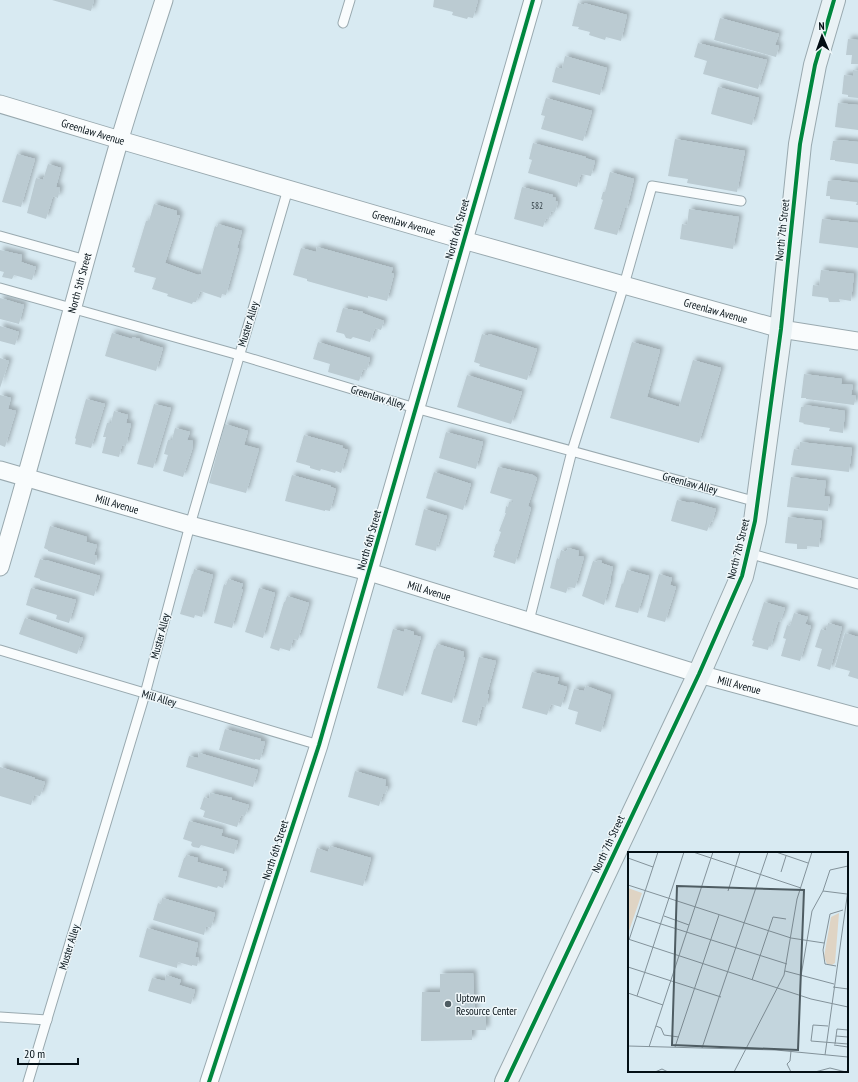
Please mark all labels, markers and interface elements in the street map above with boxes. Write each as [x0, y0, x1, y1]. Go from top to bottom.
north arrow [802, 16, 842, 56]
text: N [818, 19, 825, 33]
street label: Greenlaw Avenue [60, 116, 127, 148]
street label: North 6th Street [442, 197, 472, 261]
street label: North 7th Street [772, 198, 792, 262]
house number: 582 [531, 200, 543, 211]
street label: Greenlaw Avenue [371, 207, 438, 239]
street label: North 5th Street [64, 251, 94, 315]
street label: Greenlaw Avenue [682, 295, 750, 326]
street label: Muster Alley [234, 299, 262, 348]
street label: Greenlaw Alley [349, 382, 408, 412]
street label: Greenlaw Alley [661, 469, 720, 497]
street label: Mill Avenue [94, 491, 141, 517]
street label: North 6th Street [354, 508, 384, 572]
street label: North 7th Street [724, 517, 752, 581]
street label: Mill Avenue [406, 577, 453, 604]
street label: Muster Alley [147, 611, 173, 660]
street label: Mill Avenue [716, 672, 763, 698]
street label: Mill Alley [140, 686, 179, 710]
street label: North 7th Street [589, 813, 627, 875]
street label: North 6th Street [259, 818, 291, 882]
inset map [628, 852, 848, 1072]
street label: Muster Alley [55, 922, 83, 971]
place label: Uptown Resource Center [456, 991, 517, 1018]
marker: Uptown Resource Center [443, 999, 453, 1009]
scale bar [18, 1040, 78, 1066]
text: 20 m [24, 1046, 45, 1061]

